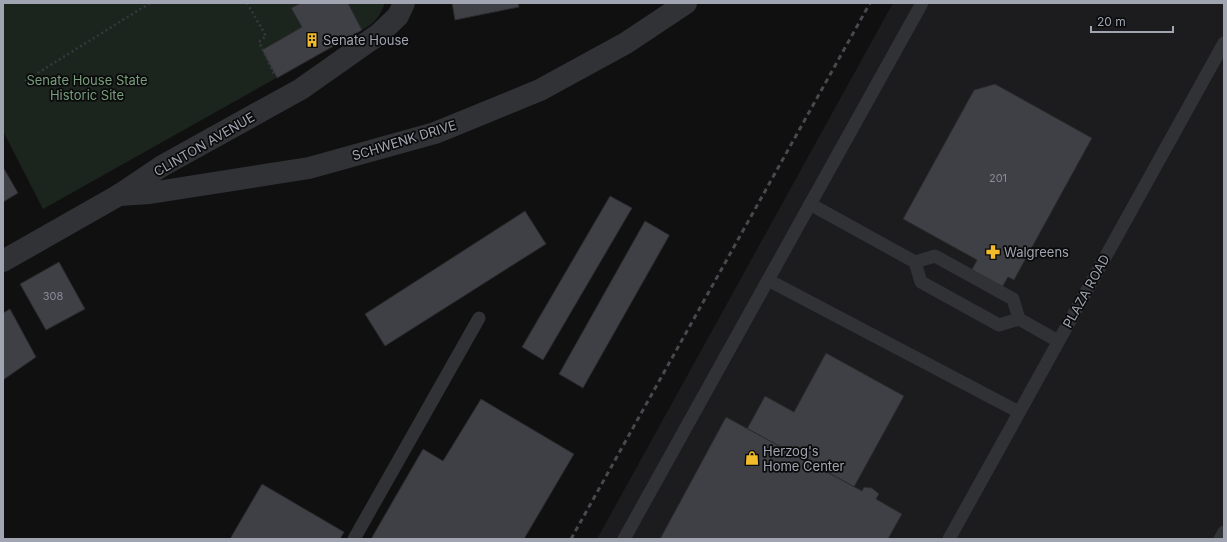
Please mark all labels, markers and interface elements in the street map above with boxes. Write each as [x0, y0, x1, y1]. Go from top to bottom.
scale bar [1091, 8, 1173, 34]
text: 20 m [1097, 14, 1126, 29]
building icon: Senate House [304, 32, 320, 48]
place label: Senate House [323, 32, 409, 48]
park label: Senate House State Historic Site [26, 72, 148, 103]
street label: CLINTON AVENUE [151, 109, 257, 179]
street label: SCHWENK DRIVE [350, 117, 458, 163]
house number: 201 [989, 171, 1007, 185]
pharmacy icon: Walgreens [985, 244, 1001, 260]
place label: Walgreens [1004, 244, 1069, 260]
street label: PLAZA ROAD [1059, 251, 1113, 331]
house number: 308 [43, 289, 63, 303]
place label: Herzog's Home Center [763, 443, 845, 474]
shop icon: Herzog's Home Center [744, 450, 760, 466]

